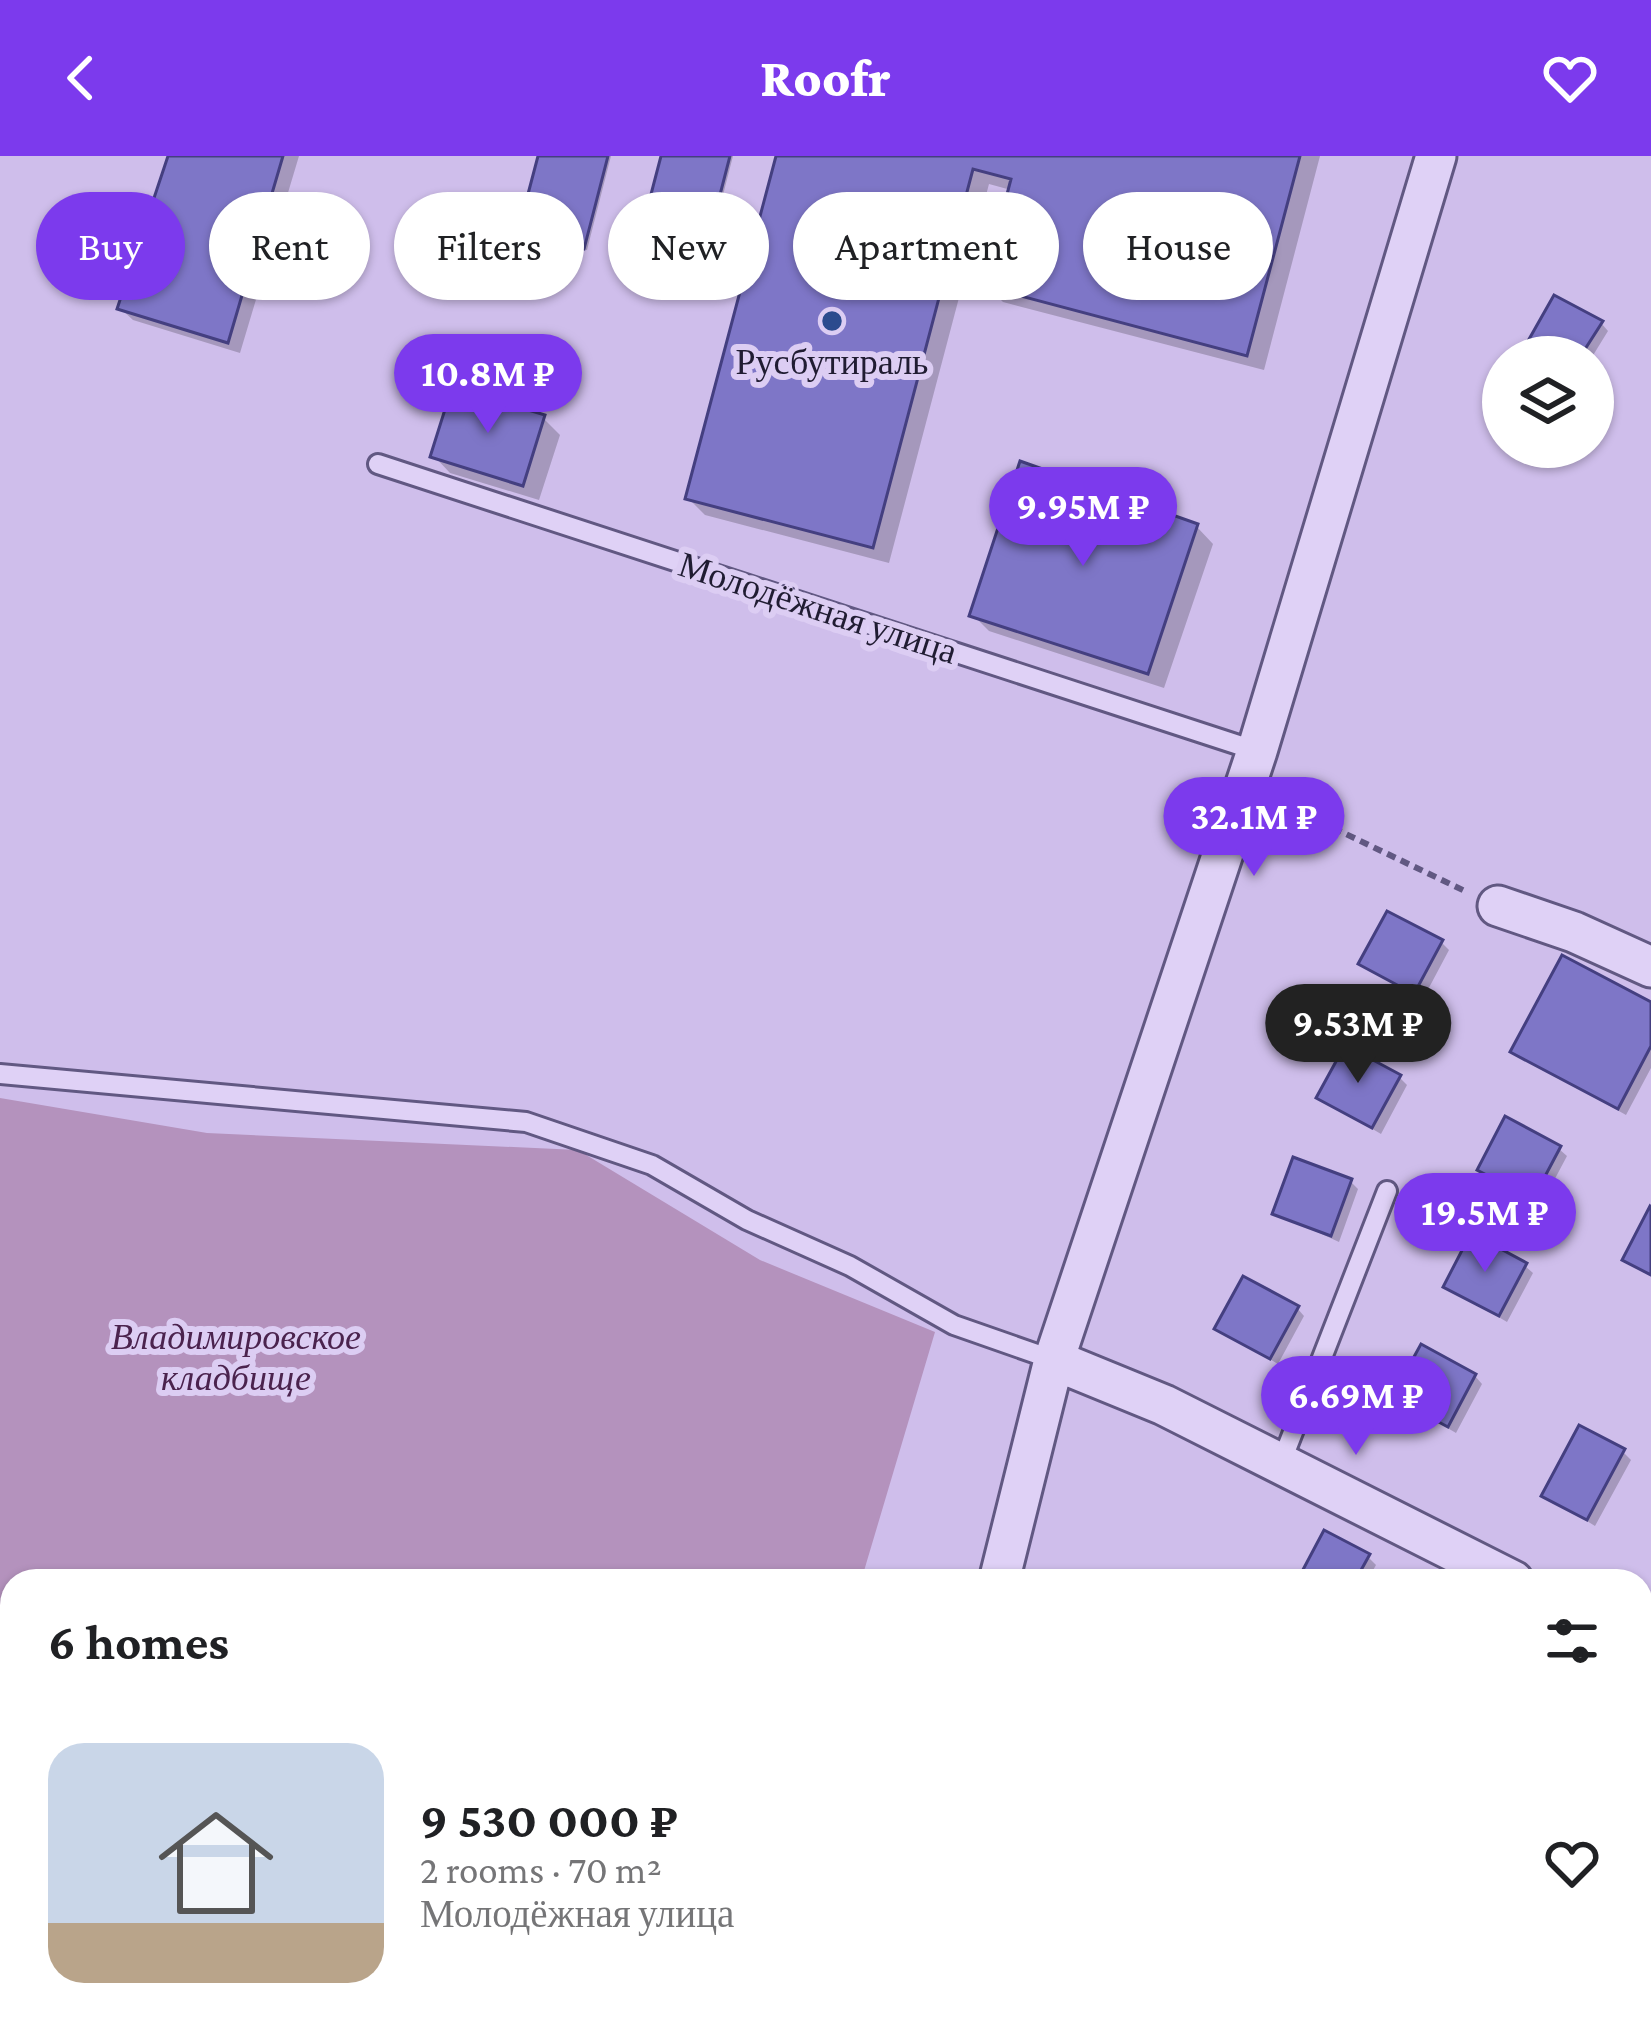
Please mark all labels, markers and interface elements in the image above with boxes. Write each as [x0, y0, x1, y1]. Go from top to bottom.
icon: back [48, 45, 114, 111]
icon: heart [1537, 45, 1603, 111]
text: Roofr [760, 48, 891, 108]
chip: Buy [36, 192, 185, 300]
chip: Rent [209, 192, 370, 300]
chip: Filters [394, 192, 584, 300]
chip: New [608, 192, 769, 300]
chip: Apartment [793, 192, 1059, 300]
chip: House [1083, 192, 1273, 300]
marker: Русбутираль [819, 308, 845, 334]
pin: 10.8M ₽ [377, 334, 599, 436]
map controls [1482, 336, 1614, 468]
button: layers [1482, 336, 1614, 468]
place label: Русбутираль [735, 342, 929, 382]
text: 10.8M ₽ [421, 351, 555, 394]
pin: 9.95M ₽ [972, 467, 1194, 569]
text: 9.95M ₽ [1016, 484, 1150, 527]
street label: Молодёжная улица [674, 544, 962, 672]
pin: 32.1M ₽ [1143, 777, 1365, 879]
text: 32.1M ₽ [1190, 794, 1318, 837]
pin: 9.53M ₽ [1247, 984, 1469, 1086]
text: 9.53M ₽ [1292, 1001, 1424, 1044]
pin: 19.5M ₽ [1374, 1173, 1596, 1275]
text: 19.5M ₽ [1421, 1190, 1549, 1233]
park label: Владимировское кладбище [111, 1317, 361, 1398]
pin: 6.69M ₽ [1245, 1356, 1467, 1458]
text: 6.69M ₽ [1288, 1373, 1424, 1416]
icon: filters [1539, 1608, 1605, 1674]
text: 6 homes [48, 1613, 229, 1670]
icon: home [144, 1791, 288, 1935]
text: 9 530 000 ₽ [420, 1791, 678, 1848]
icon: heart [1539, 1830, 1605, 1896]
text: 2 rooms · 70 m² [420, 1848, 662, 1891]
text: Молодёжная улица [420, 1892, 734, 1935]

